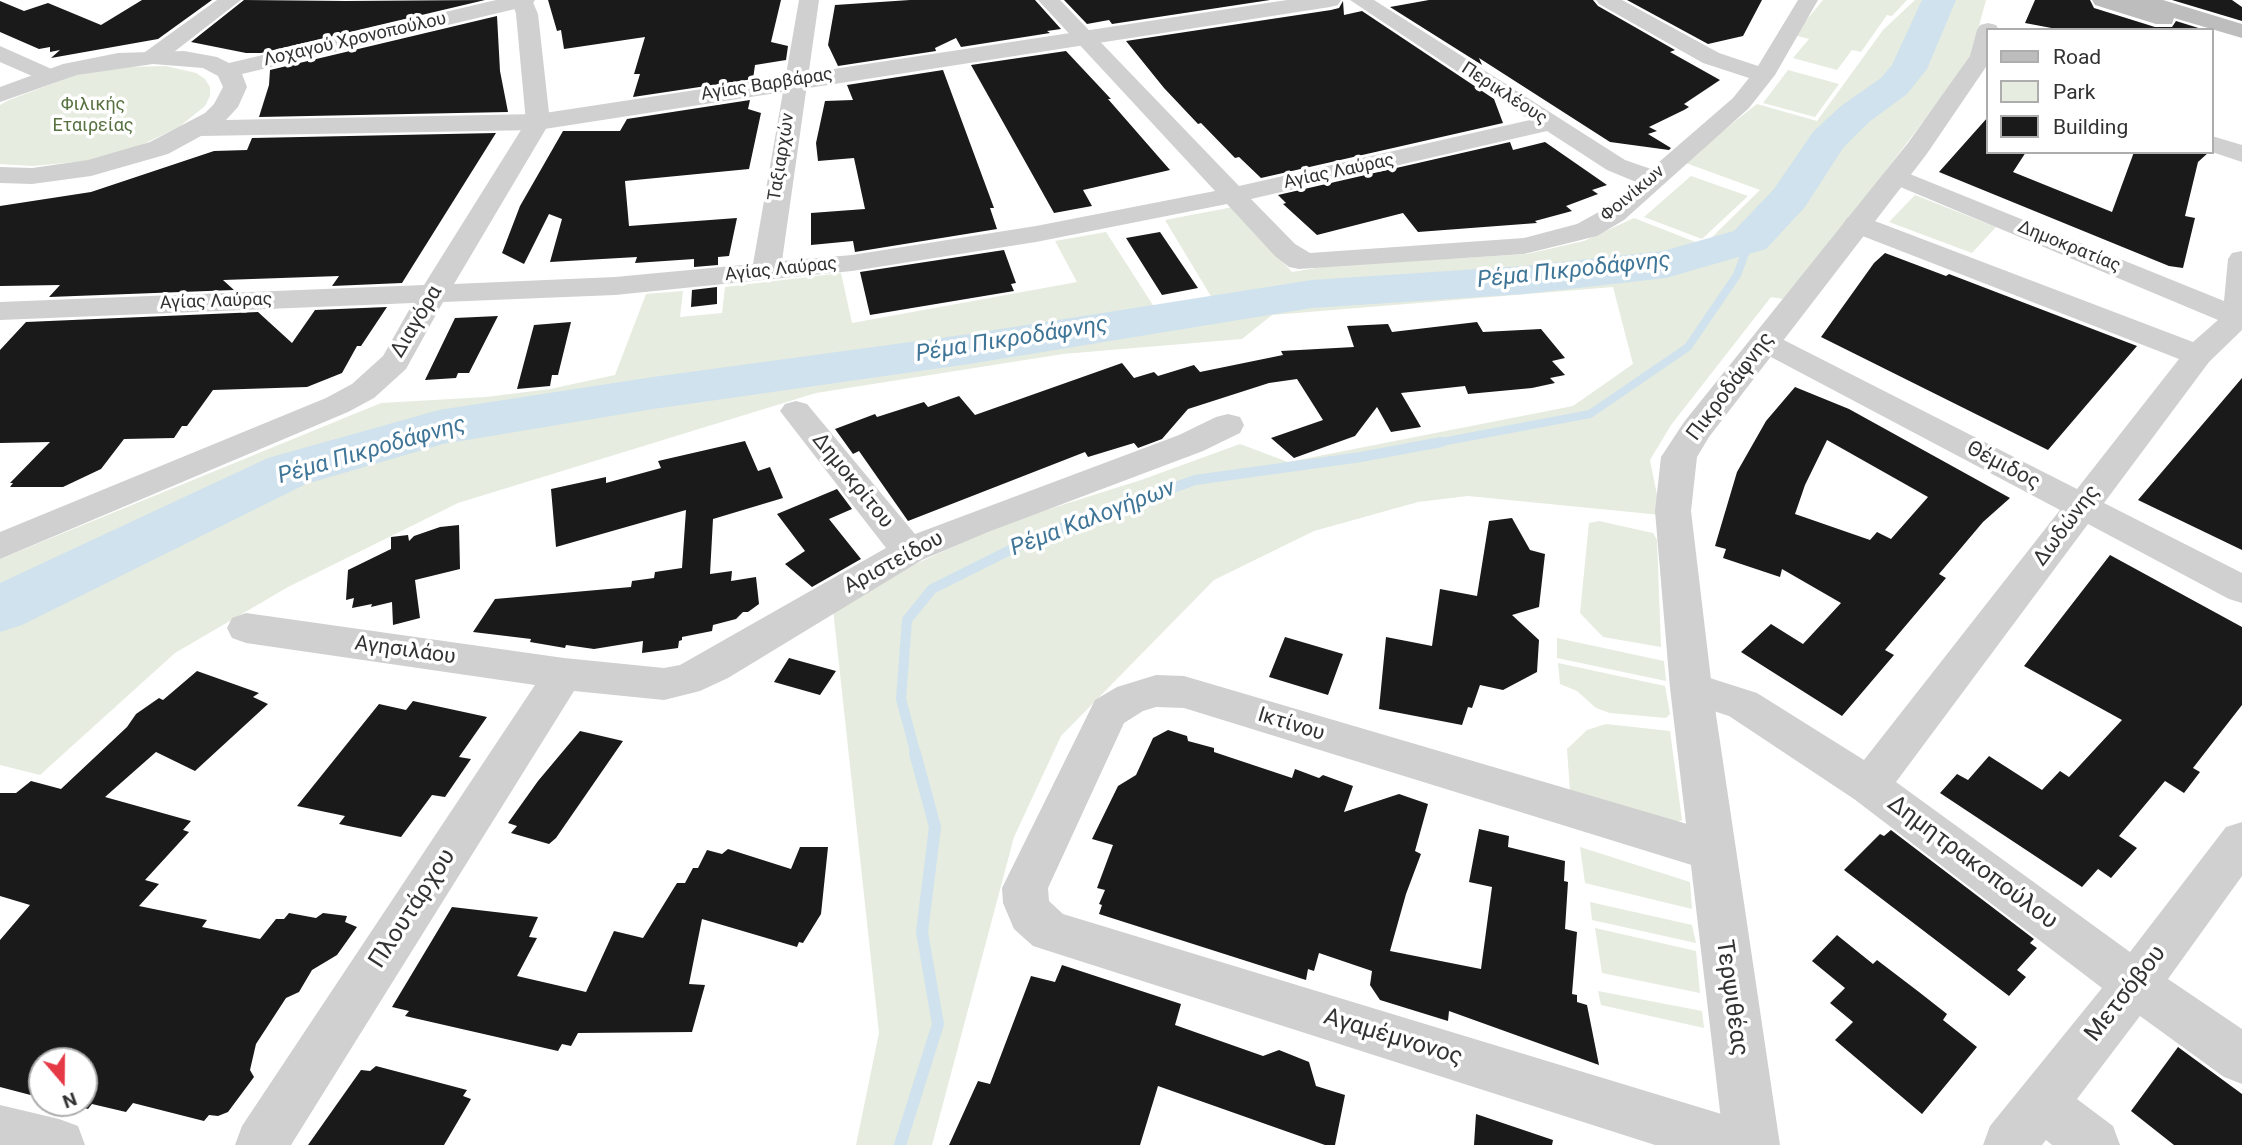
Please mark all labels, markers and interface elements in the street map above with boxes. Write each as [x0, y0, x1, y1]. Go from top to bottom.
street label: Λοχαγού Χρονοπούλου [261, 8, 449, 72]
legend [1986, 28, 2214, 154]
text: Road [2053, 45, 2101, 69]
street label: Περικλέους [1457, 58, 1551, 130]
street label: Αγίας Βαρβάρας [700, 64, 834, 106]
text: Park [2053, 80, 2095, 104]
park label: Φιλικής Εταιρείας [52, 94, 134, 136]
street label: Ταξιαρχών [764, 112, 800, 202]
text: Building [2053, 115, 2128, 139]
street label: Αγίας Λαύρας [1282, 150, 1396, 194]
street label: Φοινίκων [1597, 161, 1669, 227]
street label: Δημοκρατίας [2014, 217, 2124, 277]
water label: Ρέμα Πικροδάφνης [1476, 247, 1672, 295]
street label: Αγίας Λαύρας [724, 253, 838, 287]
street label: Διαγόρα [386, 281, 448, 363]
street label: Αγίας Λαύρας [159, 289, 273, 315]
water label: Ρέμα Πικροδάφνης [914, 311, 1110, 369]
street label: Πικροδάφνης [1682, 328, 1780, 446]
water label: Ρέμα Πικροδάφνης [275, 411, 469, 491]
street label: Δημοκρίτου [806, 428, 898, 534]
street label: Θέμιδος [1962, 436, 2044, 496]
water label: Ρέμα Καλογήρων [1007, 475, 1179, 563]
street label: Δωδώνης [2028, 481, 2106, 571]
street label: Αριστείδου [840, 526, 948, 600]
street label: Αγησιλάου [353, 631, 457, 671]
street label: Ικτίνου [1255, 703, 1327, 747]
street label: Δημητρακοπούλου [1881, 790, 2063, 936]
street label: Πλουτάρχου [364, 844, 462, 974]
street label: Τερψιθέας [1709, 938, 1753, 1058]
street label: Μετσόβου [2079, 940, 2173, 1048]
street label: Αγαμέμνονος [1320, 1003, 1466, 1073]
north arrow [28, 1047, 98, 1117]
text: N [59, 1087, 80, 1113]

